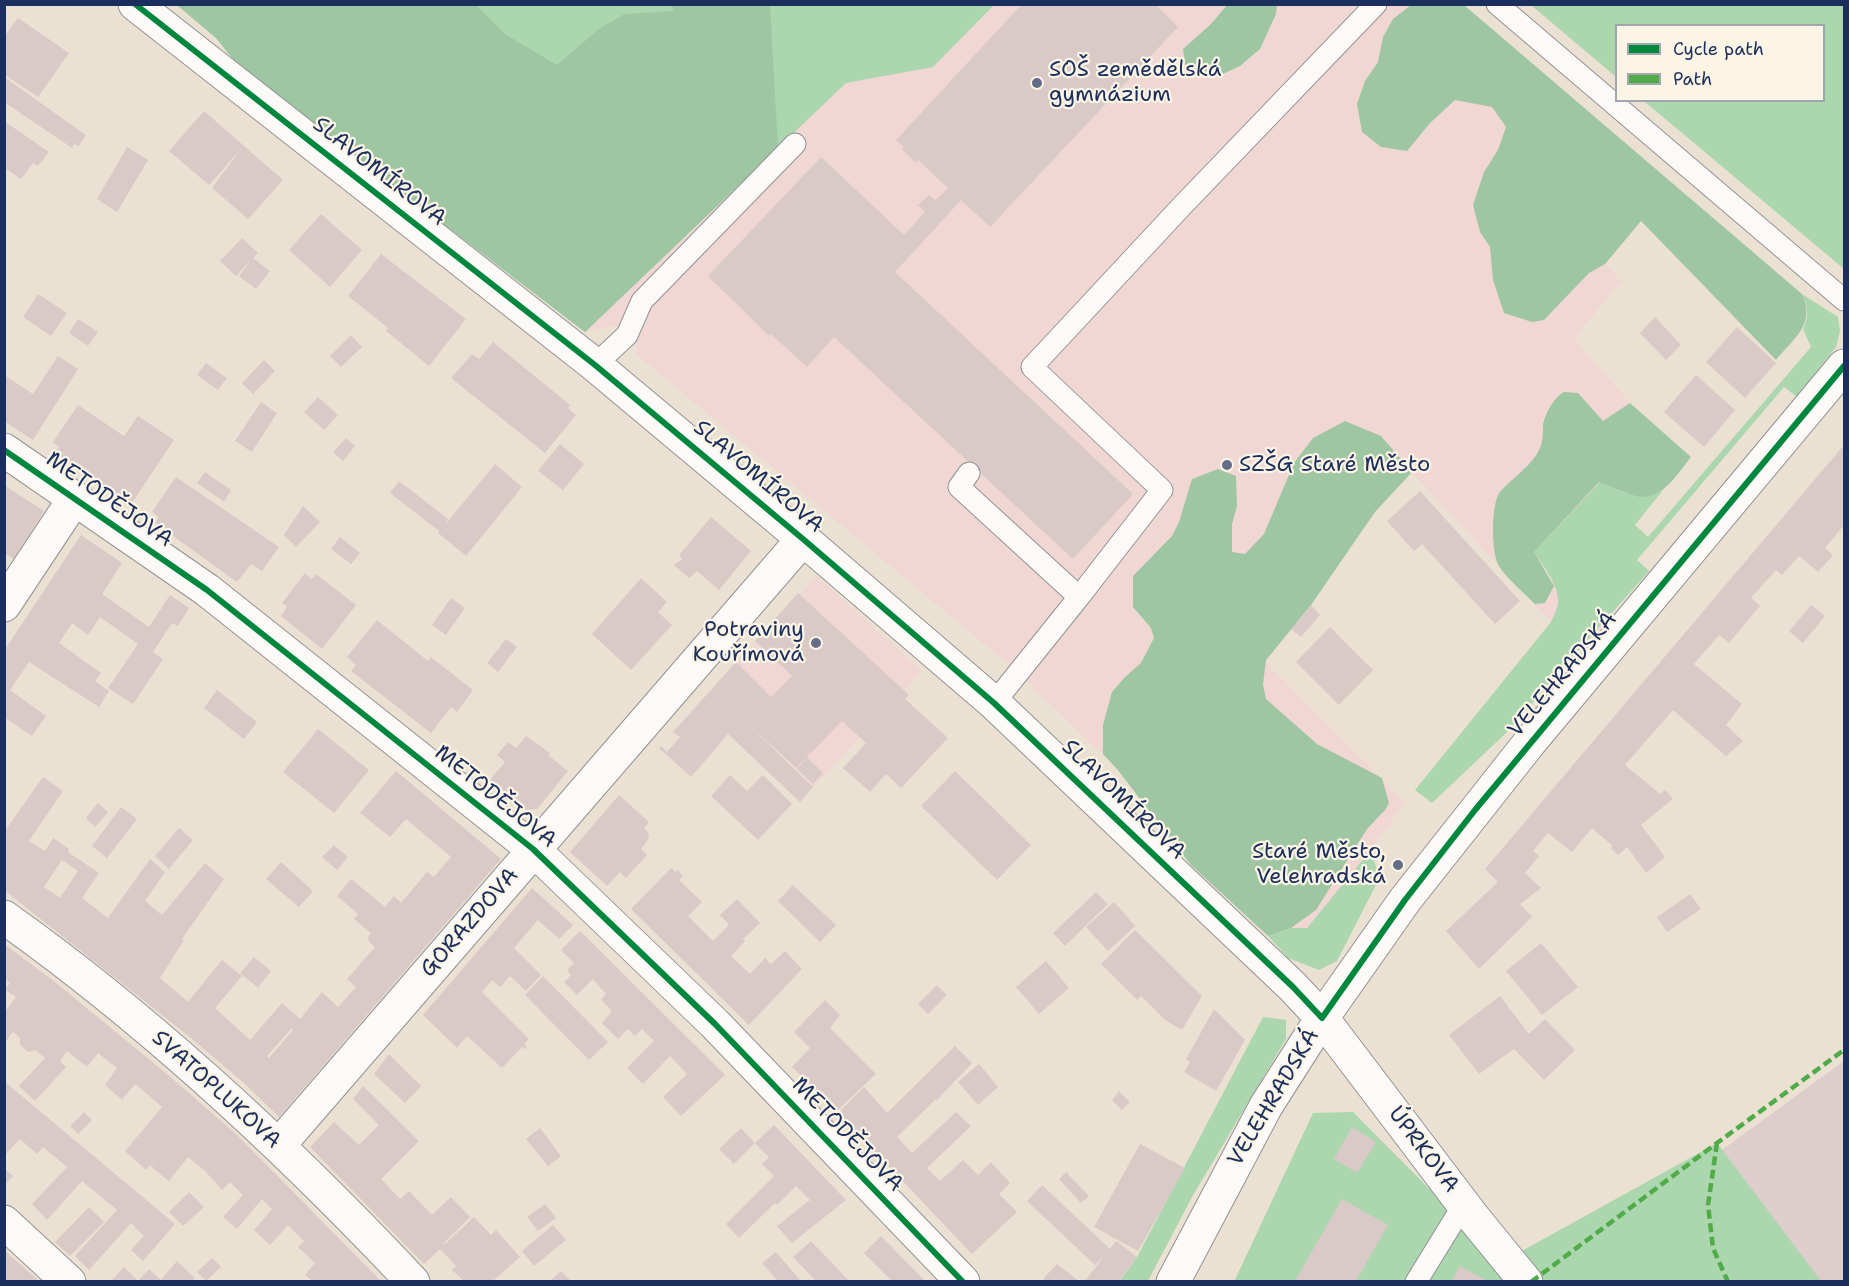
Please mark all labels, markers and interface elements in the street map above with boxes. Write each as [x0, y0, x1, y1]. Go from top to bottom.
legend [1615, 24, 1825, 102]
text: Cycle path [1673, 37, 1764, 61]
place label: SOŠ zemědělská gymnázium [1049, 57, 1221, 108]
text: Path [1673, 67, 1712, 91]
marker: SOŠ zemědělská gymnázium [1030, 76, 1044, 90]
street label: SLAVOMÍROVA [307, 112, 451, 232]
street label: SLAVOMÍROVA [688, 415, 828, 539]
street label: METODĚJOVA [41, 447, 177, 553]
place label: SZŠG Staré Město [1239, 452, 1430, 478]
marker: SZŠG Staré Město [1220, 458, 1234, 472]
street label: VELEHRADSKÁ [1503, 607, 1623, 743]
place label: Potraviny Kouřímová [692, 617, 804, 668]
marker: Potraviny Kouřímová [809, 636, 823, 650]
street label: SLAVOMÍROVA [1056, 734, 1190, 866]
street label: METODĚJOVA [429, 740, 561, 854]
place label: Staré Město, Velehradská [1252, 839, 1386, 890]
marker: Staré Město, Velehradská [1391, 858, 1405, 872]
street label: GORAZDOVA [415, 863, 525, 983]
street label: SVATOPLUKOVA [146, 1025, 286, 1155]
street label: VELEHRADSKÁ [1223, 1025, 1325, 1171]
street label: METODĚJOVA [786, 1072, 908, 1198]
street label: ÚPRKOVA [1382, 1102, 1464, 1198]

